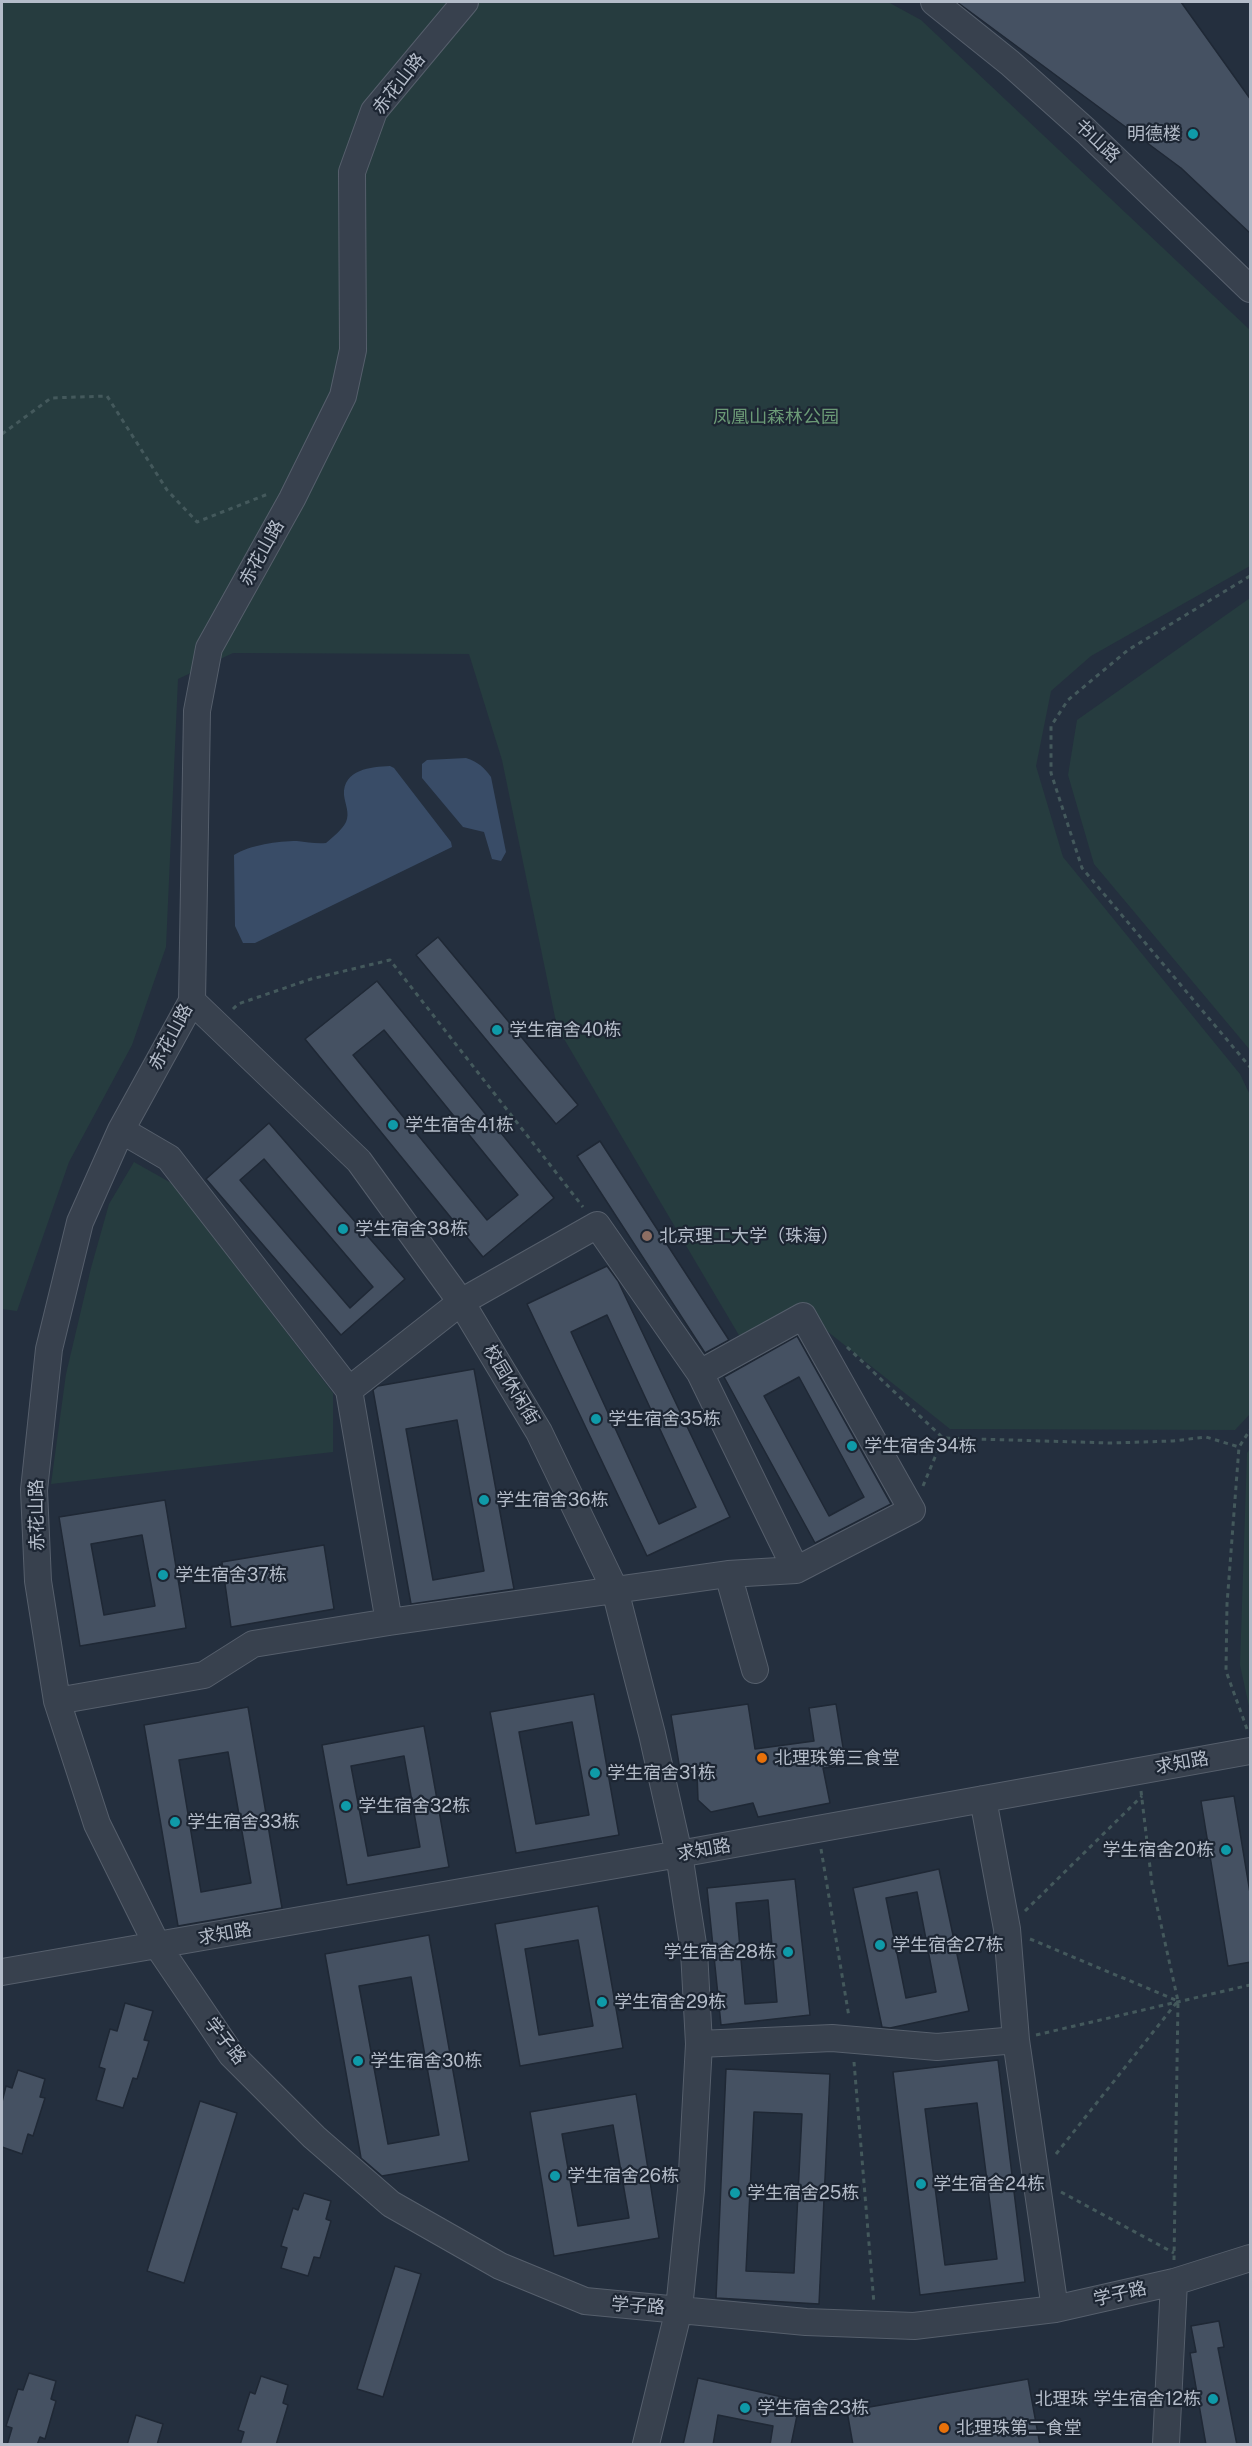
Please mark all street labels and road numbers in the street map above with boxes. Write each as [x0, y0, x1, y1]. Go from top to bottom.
street label: 赤花山路 [368, 49, 430, 119]
street label: 书山路 [1070, 115, 1124, 167]
street label: 赤花山路 [235, 516, 289, 590]
street label: 赤花山路 [145, 1000, 197, 1074]
street label: 校园休闲街 [479, 1341, 543, 1429]
street label: 赤花山路 [26, 1479, 48, 1551]
street label: 求知路 [1154, 1748, 1210, 1778]
street label: 求知路 [676, 1835, 732, 1865]
street label: 求知路 [197, 1919, 253, 1949]
street label: 学子路 [200, 2013, 250, 2069]
street label: 学子路 [1091, 2277, 1149, 2311]
street label: 学子路 [610, 2293, 666, 2319]

